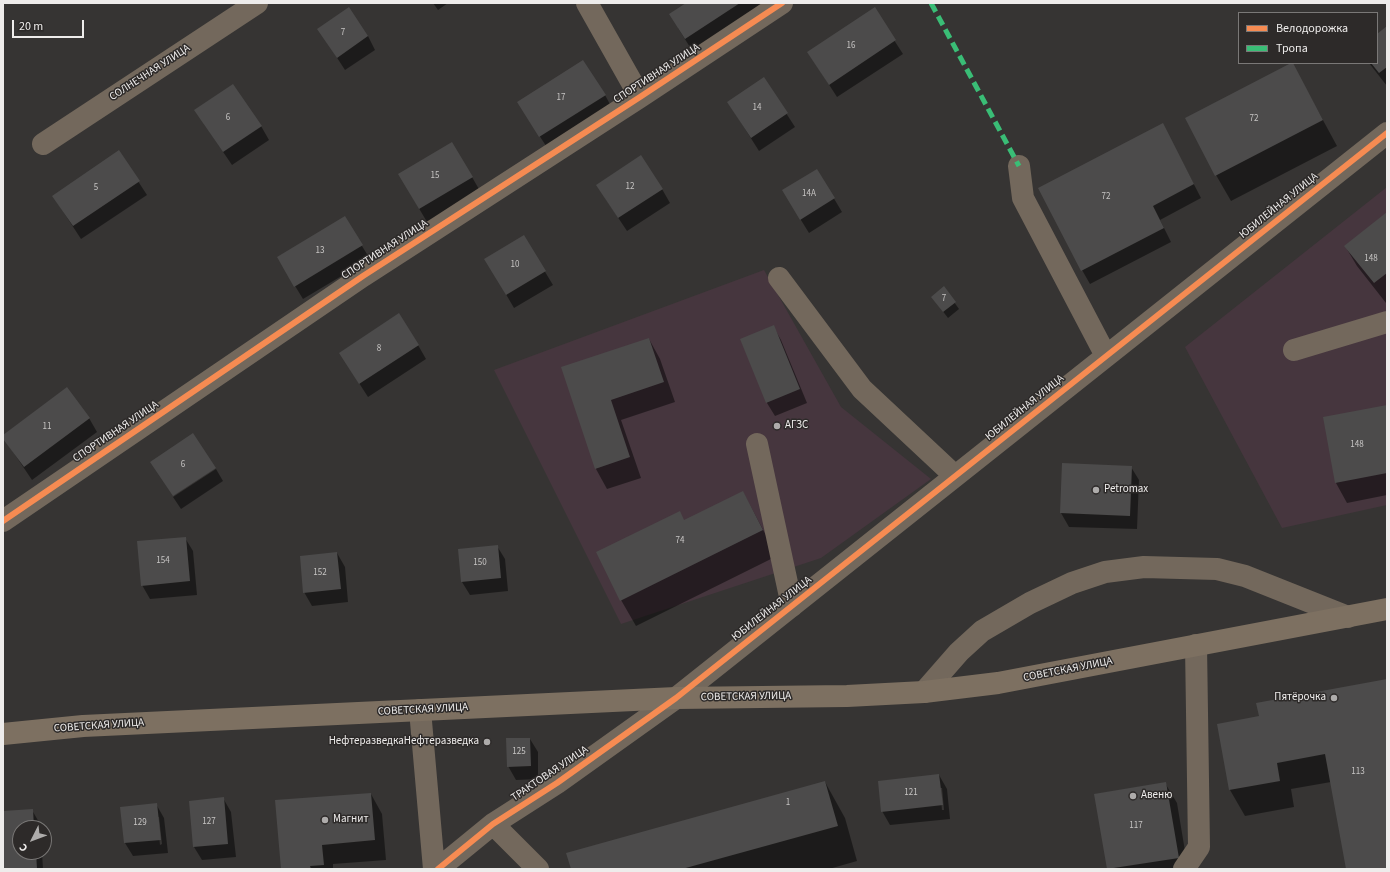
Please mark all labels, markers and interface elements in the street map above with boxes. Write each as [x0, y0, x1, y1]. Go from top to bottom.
scale bar [14, 12, 86, 38]
legend [1238, 12, 1378, 64]
text: 20 m [19, 18, 43, 35]
text: Велодорожка [1276, 20, 1348, 37]
house number: 7 [341, 28, 345, 38]
text: Тропа [1276, 40, 1308, 57]
street label: СПОРТИВНАЯ УЛИЦА [611, 41, 703, 107]
house number: 16 [847, 41, 855, 51]
street label: СОЛНЕЧНАЯ УЛИЦА [107, 42, 193, 104]
house number: 17 [557, 93, 565, 103]
house number: 14 [753, 103, 761, 113]
house number: 6 [226, 113, 230, 123]
house number: 72 [1250, 114, 1258, 124]
street label: ЮБИЛЕЙНАЯ УЛИЦА [1237, 170, 1321, 242]
house number: 15 [431, 171, 439, 181]
house number: 12 [626, 182, 634, 192]
house number: 5 [94, 183, 98, 193]
house number: 14А [802, 189, 816, 199]
house number: 72 [1102, 192, 1110, 202]
street label: СПОРТИВНАЯ УЛИЦА [339, 217, 431, 283]
house number: 13 [316, 246, 324, 256]
house number: 148 [1364, 254, 1378, 264]
house number: 10 [511, 260, 519, 270]
house number: 7 [942, 294, 946, 304]
house number: 8 [377, 344, 381, 354]
street label: ЮБИЛЕЙНАЯ УЛИЦА [983, 372, 1067, 444]
street label: СПОРТИВНАЯ УЛИЦА [71, 399, 161, 465]
place label: АГЗС [785, 419, 808, 433]
marker: АГЗС [772, 421, 782, 431]
house number: 11 [43, 422, 51, 432]
house number: 148 [1350, 440, 1364, 450]
house number: 6 [181, 460, 185, 470]
place label: Petromax [1104, 483, 1148, 497]
marker: Petromax [1091, 485, 1101, 495]
house number: 74 [676, 536, 684, 546]
house number: 154 [156, 556, 170, 566]
house number: 150 [473, 558, 487, 568]
house number: 152 [313, 568, 327, 578]
street label: ЮБИЛЕЙНАЯ УЛИЦА [730, 574, 814, 644]
street label: СОВЕТСКАЯ УЛИЦА [1022, 655, 1114, 685]
street label: СОВЕТСКАЯ УЛИЦА [701, 690, 791, 704]
place label: Пятёрочка [1274, 691, 1326, 705]
marker: Пятёрочка [1329, 693, 1339, 703]
street label: СОВЕТСКАЯ УЛИЦА [377, 701, 469, 719]
street label: СОВЕТСКАЯ УЛИЦА [53, 716, 145, 736]
place label: НефтеразведкаНефтеразведка [329, 735, 479, 749]
marker: НефтеразведкаНефтеразведка [482, 737, 492, 747]
street label: ТРАКТОВАЯ УЛИЦА [509, 743, 591, 805]
house number: 125 [512, 747, 526, 757]
house number: 113 [1351, 767, 1365, 777]
house number: 121 [904, 788, 918, 798]
place label: Авеню [1141, 789, 1172, 803]
marker: Авеню [1128, 791, 1138, 801]
house number: 1 [786, 798, 790, 808]
place label: Магнит [333, 813, 369, 827]
marker: Магнит [320, 815, 330, 825]
house number: 127 [202, 817, 216, 827]
house number: 129 [133, 818, 147, 828]
north arrow [12, 820, 52, 860]
house number: 117 [1129, 821, 1143, 831]
text: С [16, 840, 31, 855]

